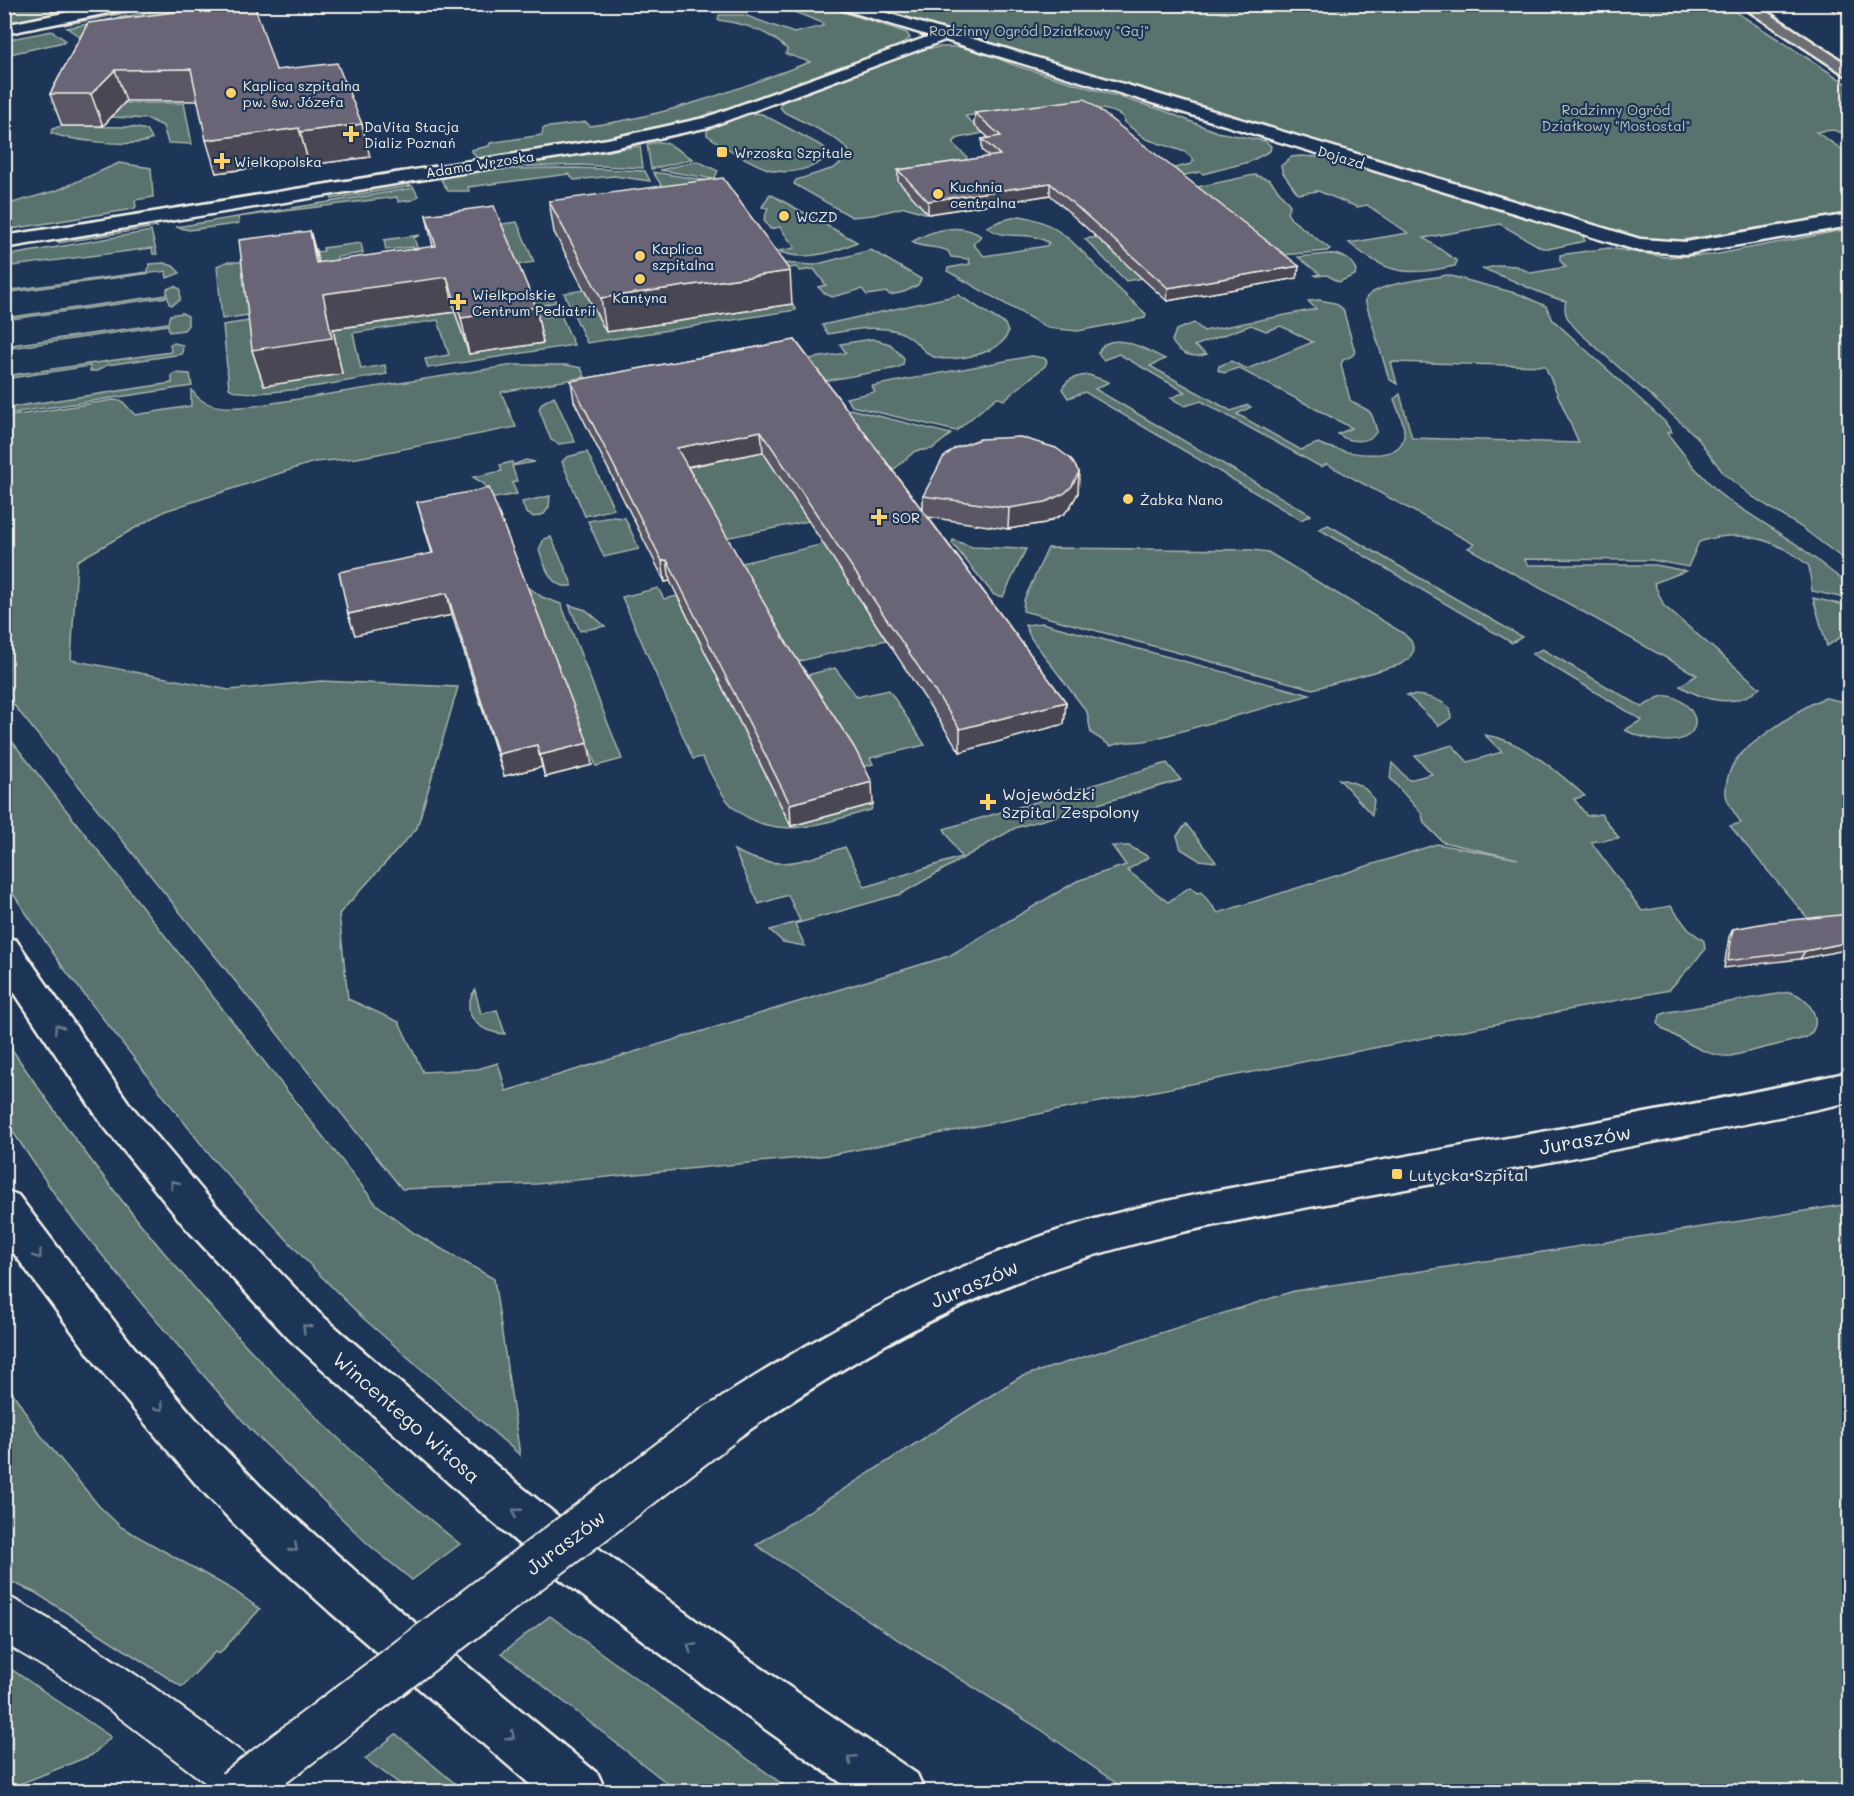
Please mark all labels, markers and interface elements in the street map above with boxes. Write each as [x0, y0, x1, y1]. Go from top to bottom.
park label: Rodzinny Ogród Działkowy "Gaj" [929, 21, 1149, 40]
place label: Kaplica szpitalna pw. św. Józefa [243, 76, 360, 111]
marker: Kaplica szpitalna pw. św. Józefa [224, 86, 238, 100]
park label: Rodzinny Ogród Działkowy "Mostostal" [1542, 100, 1690, 135]
place label: DaVita Stacja Dializ Poznań [364, 117, 459, 152]
marker: DaVita Stacja Dializ Poznań [342, 125, 360, 143]
street label: Dojazd [1315, 141, 1367, 173]
place label: Wrzoska Szpitale [734, 143, 853, 162]
marker: Wrzoska Szpitale [715, 145, 729, 159]
street label: Adama Wrzoska [424, 146, 536, 182]
place label: Wielkopolska [234, 152, 322, 171]
marker: Wielkopolska [215, 154, 229, 168]
place label: Kuchnia centralna [950, 177, 1017, 212]
marker: Kuchnia centralna [931, 187, 945, 201]
place label: WCZD [796, 207, 837, 226]
marker: WCZD [777, 209, 791, 223]
place label: Kaplica szpitalna [652, 239, 714, 274]
marker: Kaplica szpitalna [633, 249, 647, 263]
marker: Kantyna [633, 272, 647, 286]
place label: Wielkpolskie Centrum Pediatrii [472, 285, 596, 320]
place label: Kantyna [613, 288, 667, 307]
marker: Wielkpolskie Centrum Pediatrii [449, 293, 467, 311]
place label: Żabka Nano [1140, 490, 1223, 509]
marker: Żabka Nano [1121, 492, 1135, 506]
marker: SOR [870, 508, 888, 526]
place label: SOR [892, 508, 920, 527]
place label: Wojewódzki Szpital Zespolony [1002, 783, 1139, 822]
marker: Wojewódzki Szpital Zespolony [979, 793, 997, 811]
one-way arrow [54, 1024, 65, 1035]
street label: Juraszów [1537, 1118, 1633, 1160]
place label: Lutycka Szpital [1409, 1164, 1528, 1185]
marker: Lutycka Szpital [1390, 1167, 1404, 1181]
one-way arrow [170, 1180, 181, 1191]
one-way arrow [31, 1248, 42, 1259]
street label: Juraszów [926, 1253, 1022, 1313]
one-way arrow [303, 1324, 314, 1335]
street label: Wincentego Witosa [328, 1346, 486, 1488]
one-way arrow [152, 1400, 163, 1411]
street label: Juraszów [520, 1504, 610, 1580]
one-way arrow [512, 1508, 523, 1519]
one-way arrow [287, 1541, 298, 1552]
one-way arrow [687, 1643, 698, 1654]
one-way arrow [504, 1728, 515, 1739]
one-way arrow [846, 1755, 857, 1766]

